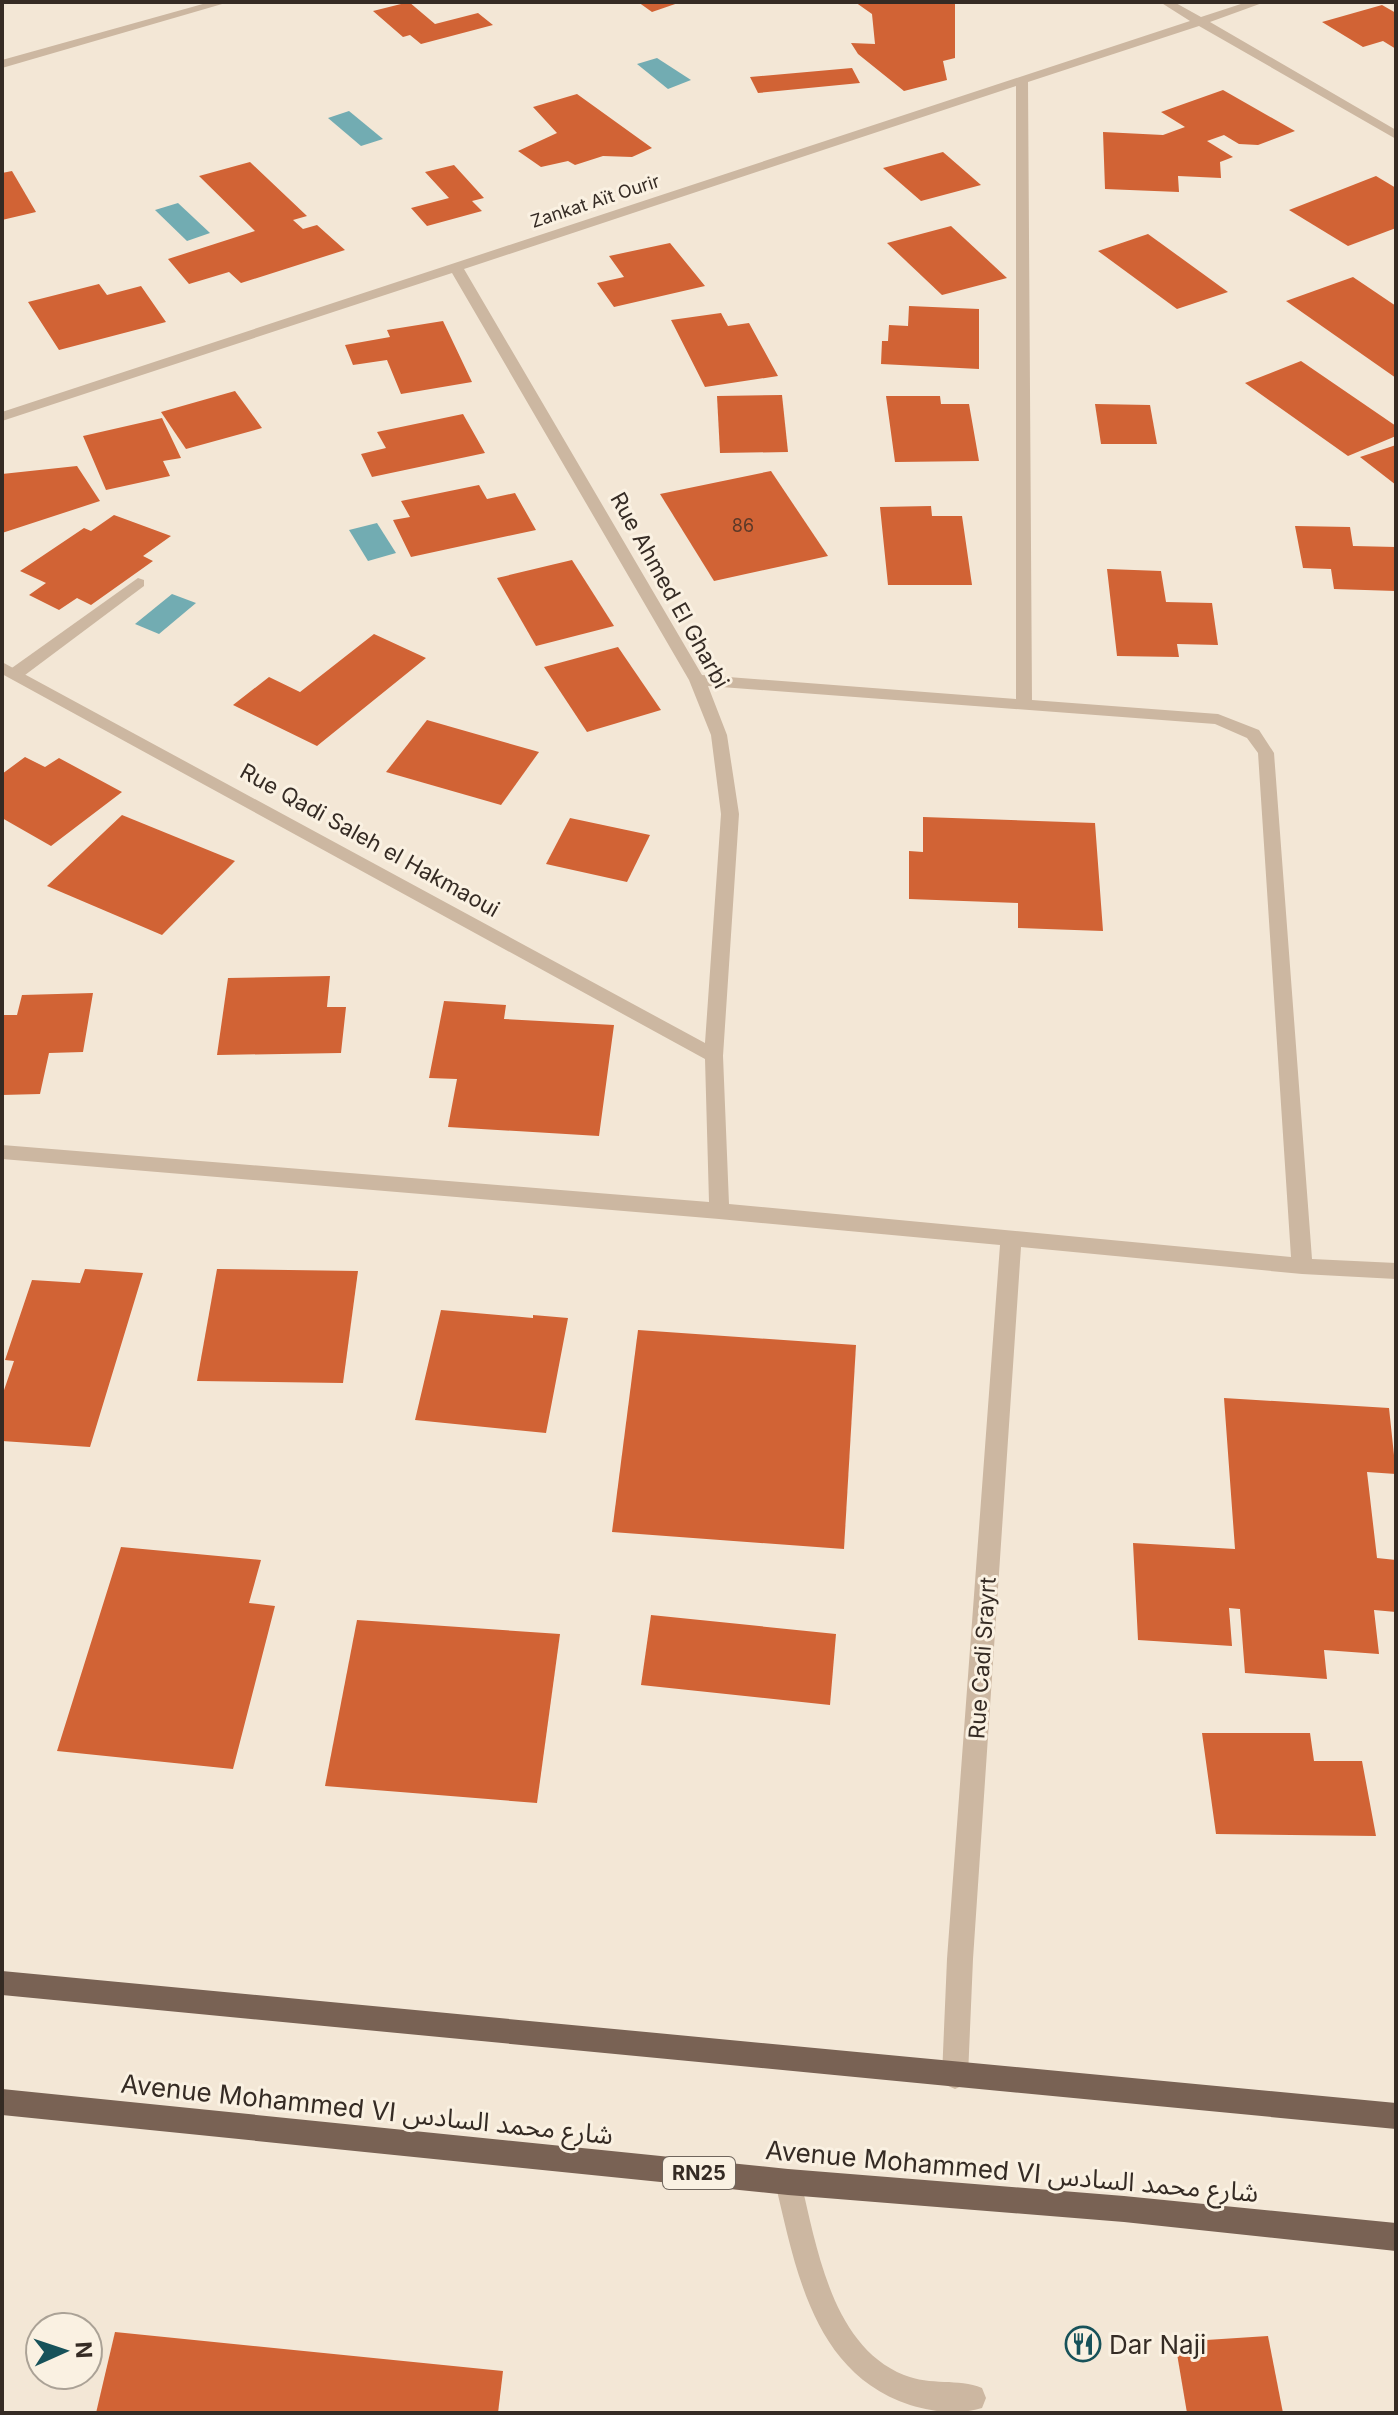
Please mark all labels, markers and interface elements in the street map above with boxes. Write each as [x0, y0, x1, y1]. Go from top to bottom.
street label: Zankat Aït Ourir [528, 170, 662, 232]
street label: Rue Ahmed El Gharbi [605, 487, 735, 693]
house number: 86 [732, 515, 754, 536]
street label: Rue Qadi Saleh el Hakmaoui [236, 758, 504, 922]
street label: Rue Cadi Srayrt [963, 1576, 1001, 1740]
street label: Avenue Mohammed VI شارع محمد السادس [119, 2068, 615, 2154]
street label: Avenue Mohammed VI شارع محمد السادس [764, 2134, 1260, 2212]
road number: RN25 [663, 2157, 735, 2189]
north arrow [24, 2311, 104, 2391]
restaurant icon: Dar Naji [1064, 2325, 1102, 2363]
place label: Dar Naji [1109, 2329, 1206, 2360]
text: N [71, 2341, 97, 2359]

